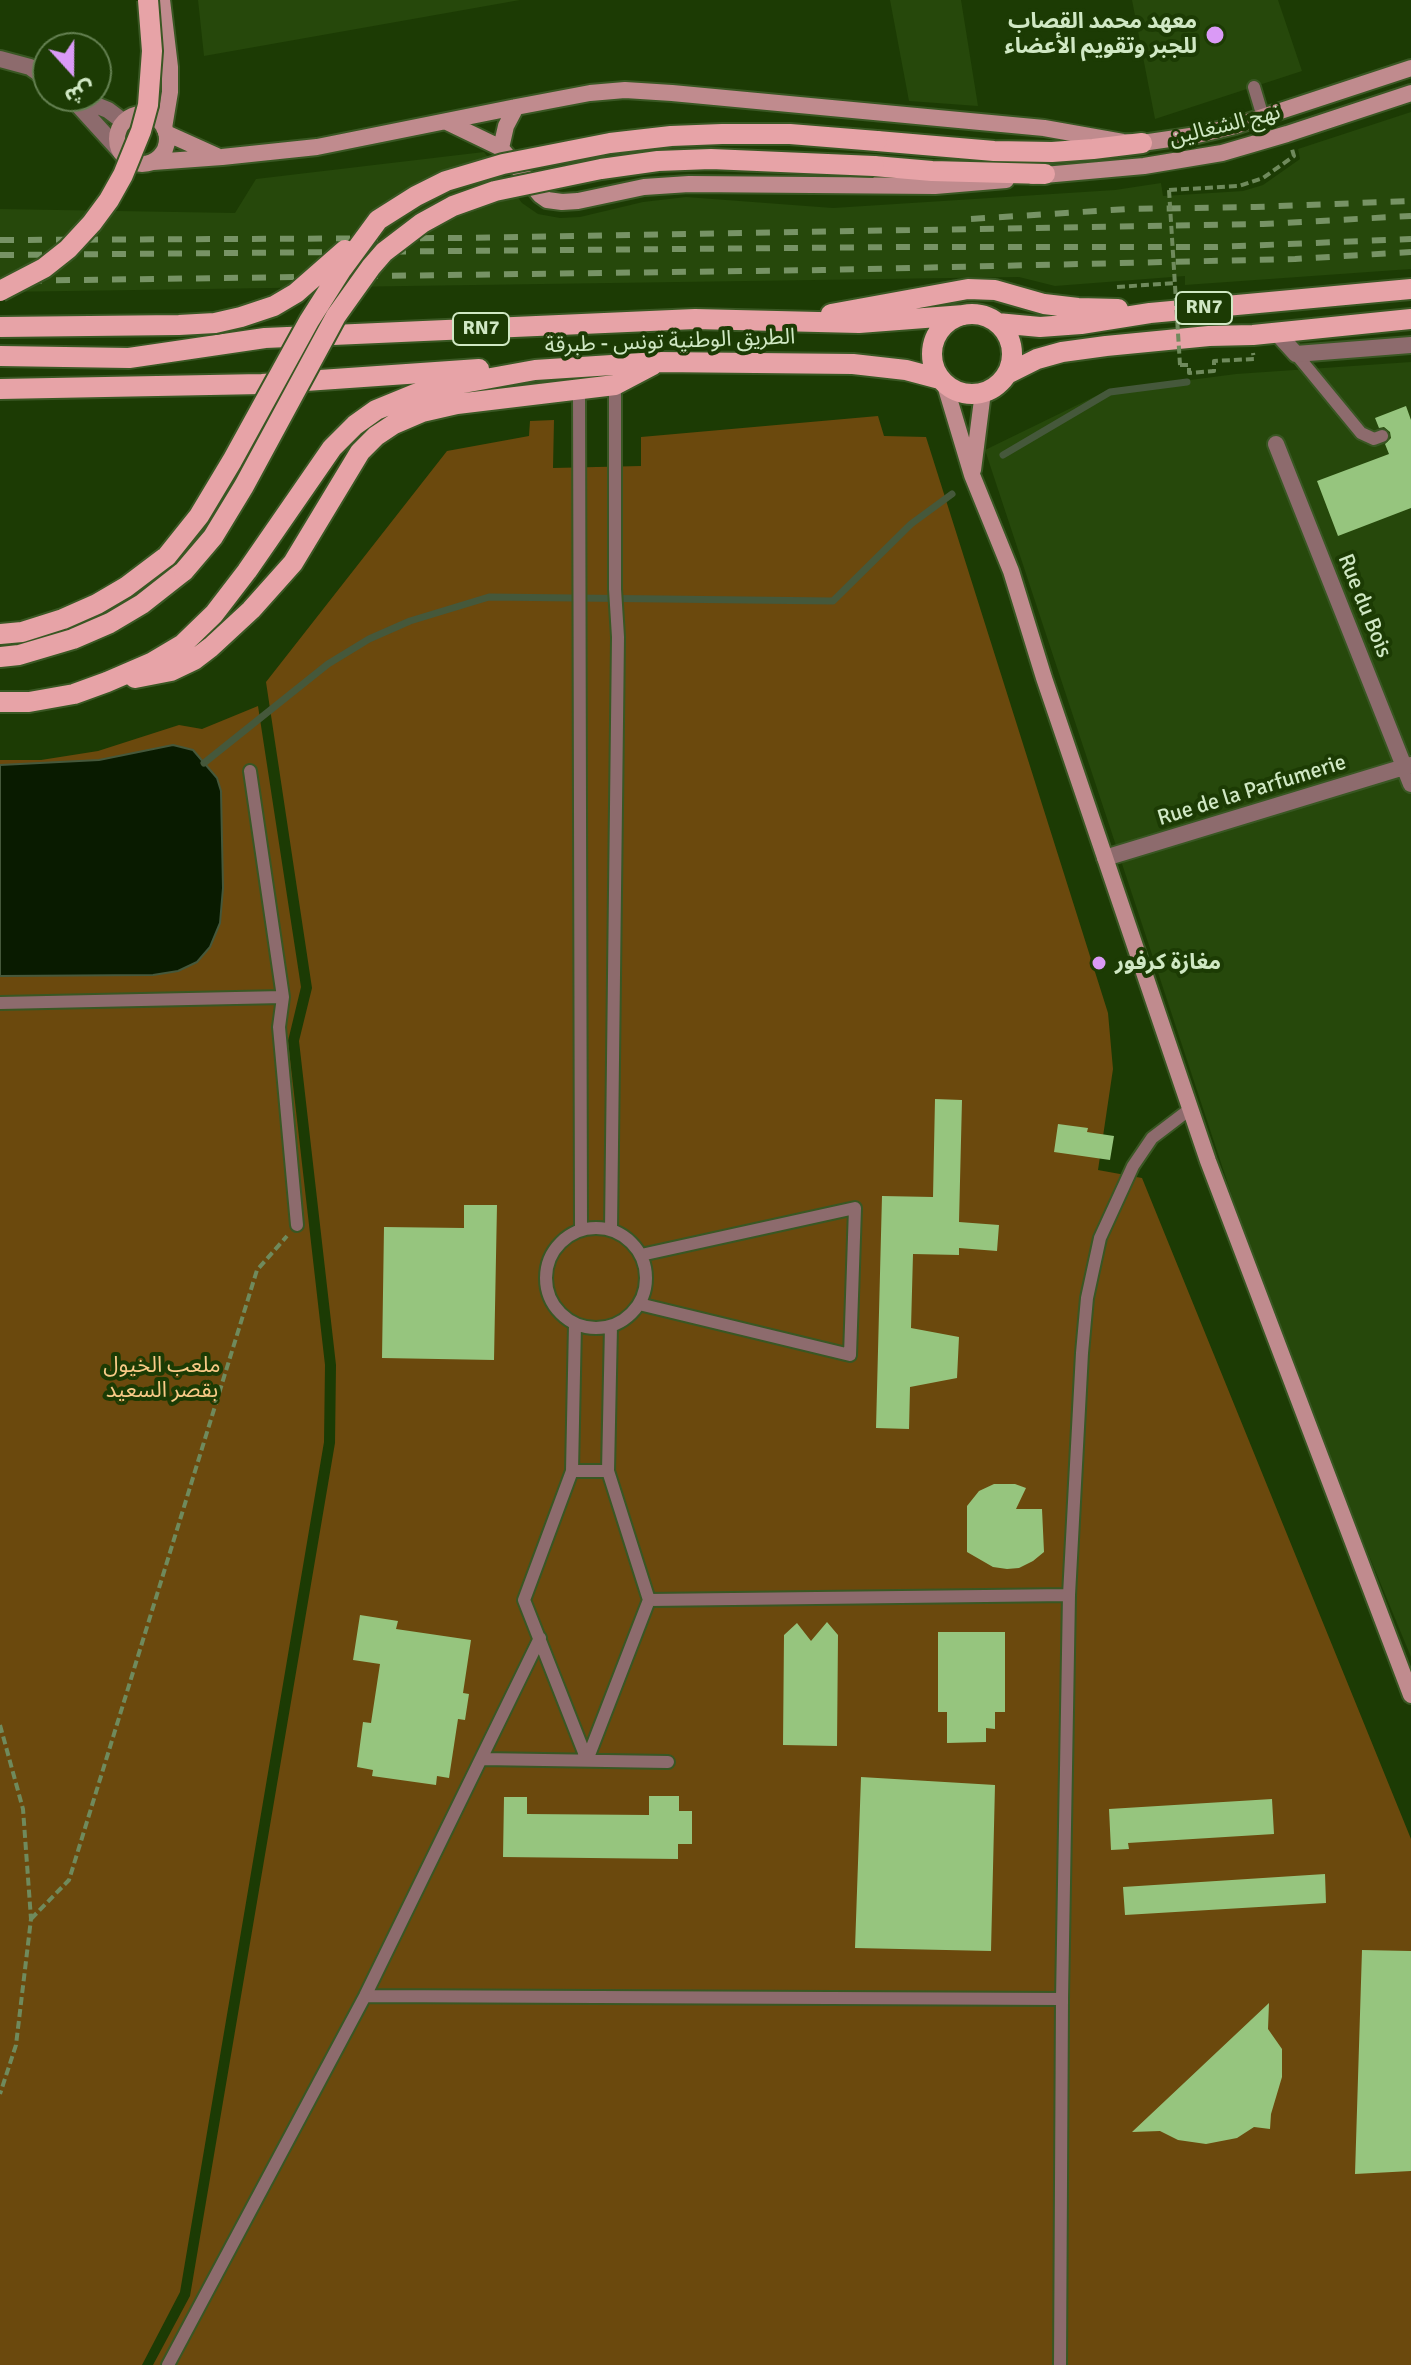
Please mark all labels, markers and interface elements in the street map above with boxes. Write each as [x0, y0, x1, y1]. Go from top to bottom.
place label: معهد محمد القصاب للجبر وتقويم الأعضاء [1004, 9, 1197, 60]
marker: معهد محمد القصاب للجبر وتقويم الأعضاء [1204, 24, 1226, 46]
north arrow [32, 32, 112, 112]
text: ش [61, 75, 99, 111]
street label: نهج الشغالين [1167, 99, 1283, 153]
road number: RN7 [1176, 292, 1232, 324]
road number: RN7 [453, 313, 509, 345]
street label: الطريق الوطنية تونس - طبرقة [544, 324, 796, 360]
street label: Rue du Bois [1331, 550, 1397, 662]
street label: Rue de la Parfumerie [1154, 750, 1350, 832]
place label: مغازة كرفور [1115, 950, 1221, 976]
marker: مغازة كرفور [1090, 954, 1108, 972]
park label: ملعب الخيول بقصر السعيد [103, 1353, 221, 1404]

